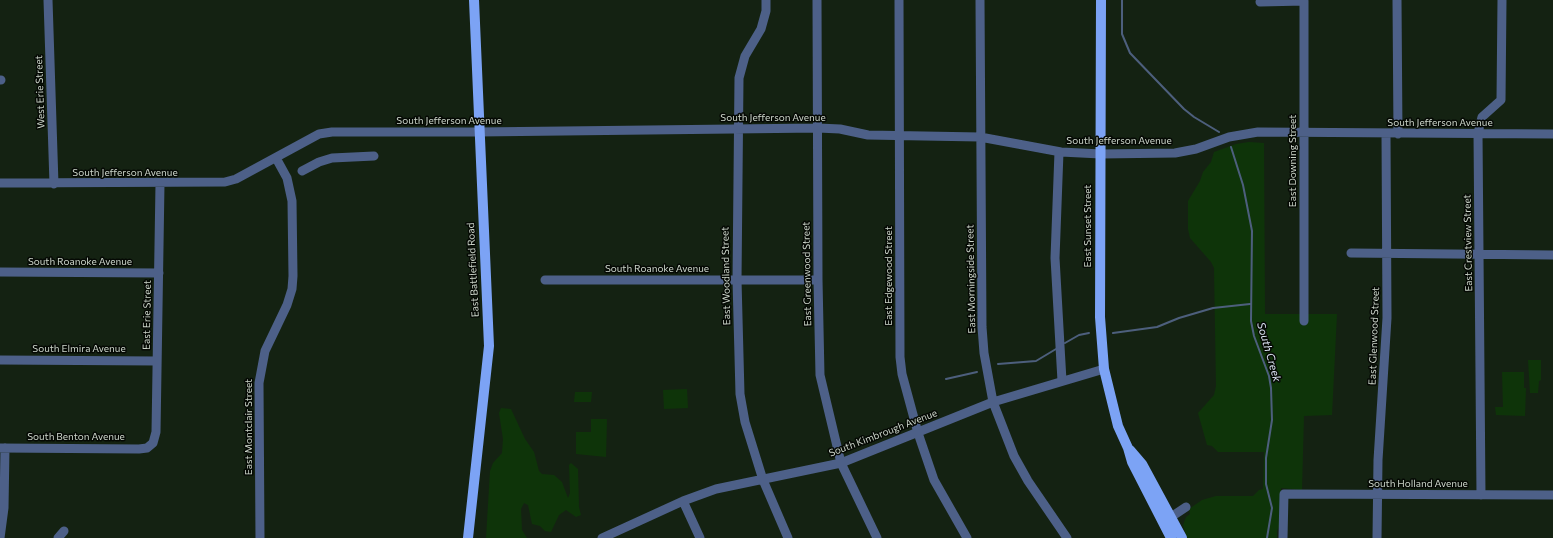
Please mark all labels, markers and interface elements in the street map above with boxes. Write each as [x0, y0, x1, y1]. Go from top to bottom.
street label: West Erie Street [33, 55, 47, 129]
street label: South Jefferson Avenue [720, 112, 826, 124]
street label: South Jefferson Avenue [396, 115, 502, 127]
street label: East Downing Street [1287, 115, 1299, 207]
street label: South Jefferson Avenue [1387, 117, 1493, 129]
street label: South Jefferson Avenue [1066, 135, 1172, 147]
street label: South Jefferson Avenue [72, 167, 178, 179]
street label: East Sunset Street [1082, 185, 1094, 267]
street label: East Crestview Street [1461, 194, 1475, 292]
street label: East Battlefield Road [465, 222, 481, 318]
street label: East Greenwood Street [800, 222, 814, 326]
street label: East Morningside Street [964, 224, 978, 334]
street label: East Edgewood Street [883, 226, 895, 326]
street label: East Woodland Street [719, 227, 733, 325]
street label: South Roanoke Avenue [28, 256, 132, 268]
street label: South Roanoke Avenue [605, 263, 709, 275]
street label: East Erie Street [140, 280, 154, 350]
street label: East Glenwood Street [1366, 287, 1382, 385]
water label: South Creek [1254, 321, 1284, 383]
street label: South Elmira Avenue [32, 343, 126, 355]
street label: East Montclair Street [243, 379, 255, 475]
street label: South Kimbrough Avenue [827, 407, 939, 459]
street label: South Benton Avenue [27, 431, 125, 443]
street label: South Holland Avenue [1368, 478, 1468, 490]

